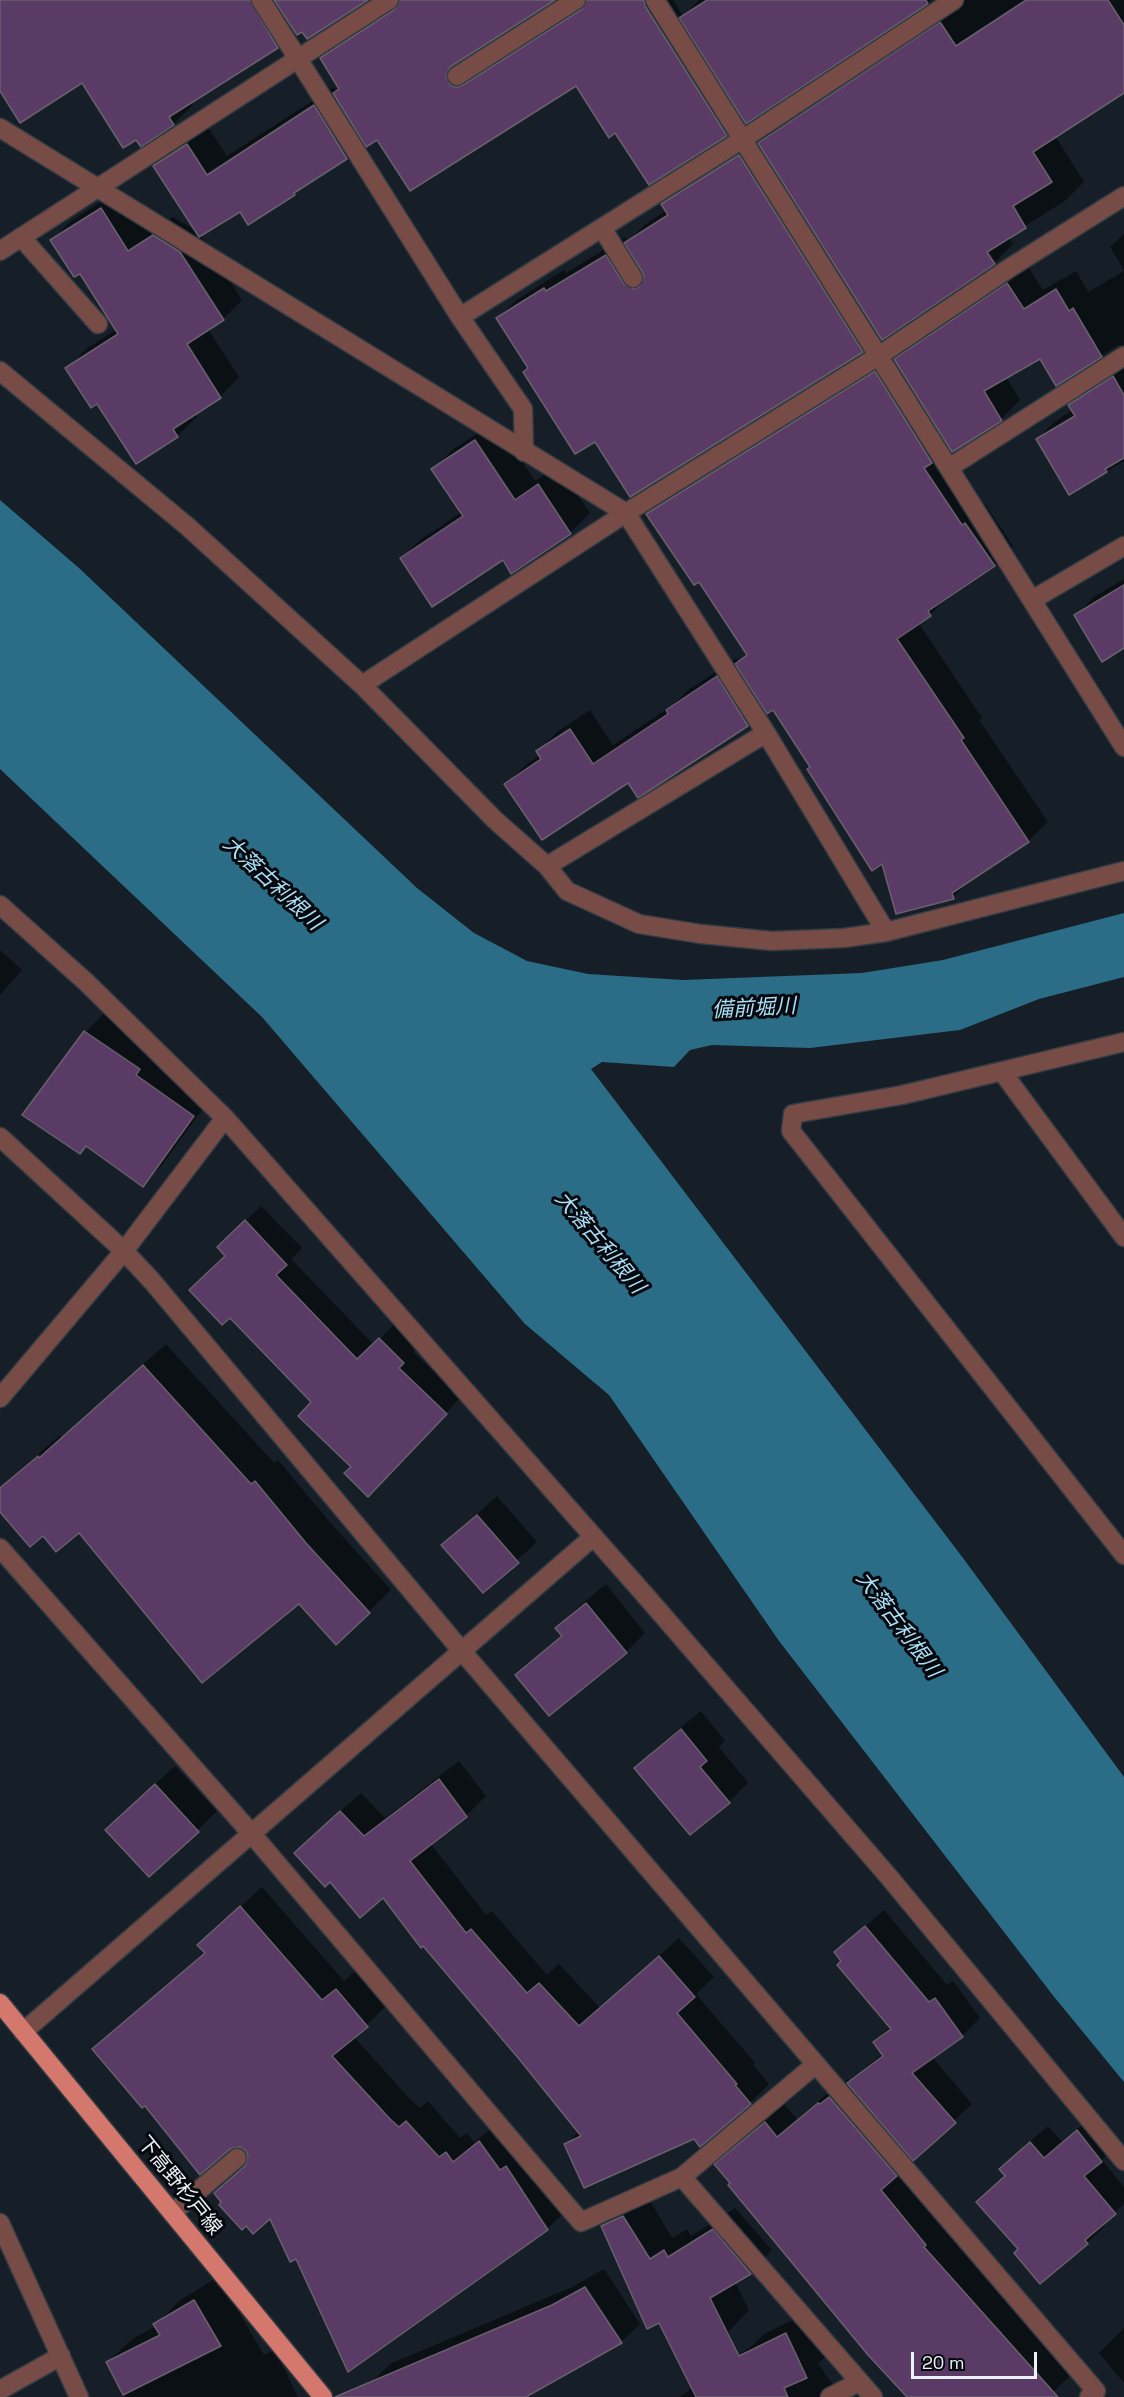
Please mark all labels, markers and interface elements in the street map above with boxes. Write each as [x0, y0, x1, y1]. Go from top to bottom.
water label: 大落古利根川 [217, 832, 327, 936]
water label: 備前堀川 [711, 994, 797, 1024]
water label: 大落古利根川 [549, 1187, 649, 1299]
water label: 大落古利根川 [850, 1567, 946, 1683]
street label: 下高野杉戸線 [132, 2132, 226, 2240]
scale bar [914, 2340, 1040, 2378]
text: 20 m [922, 2351, 965, 2374]

